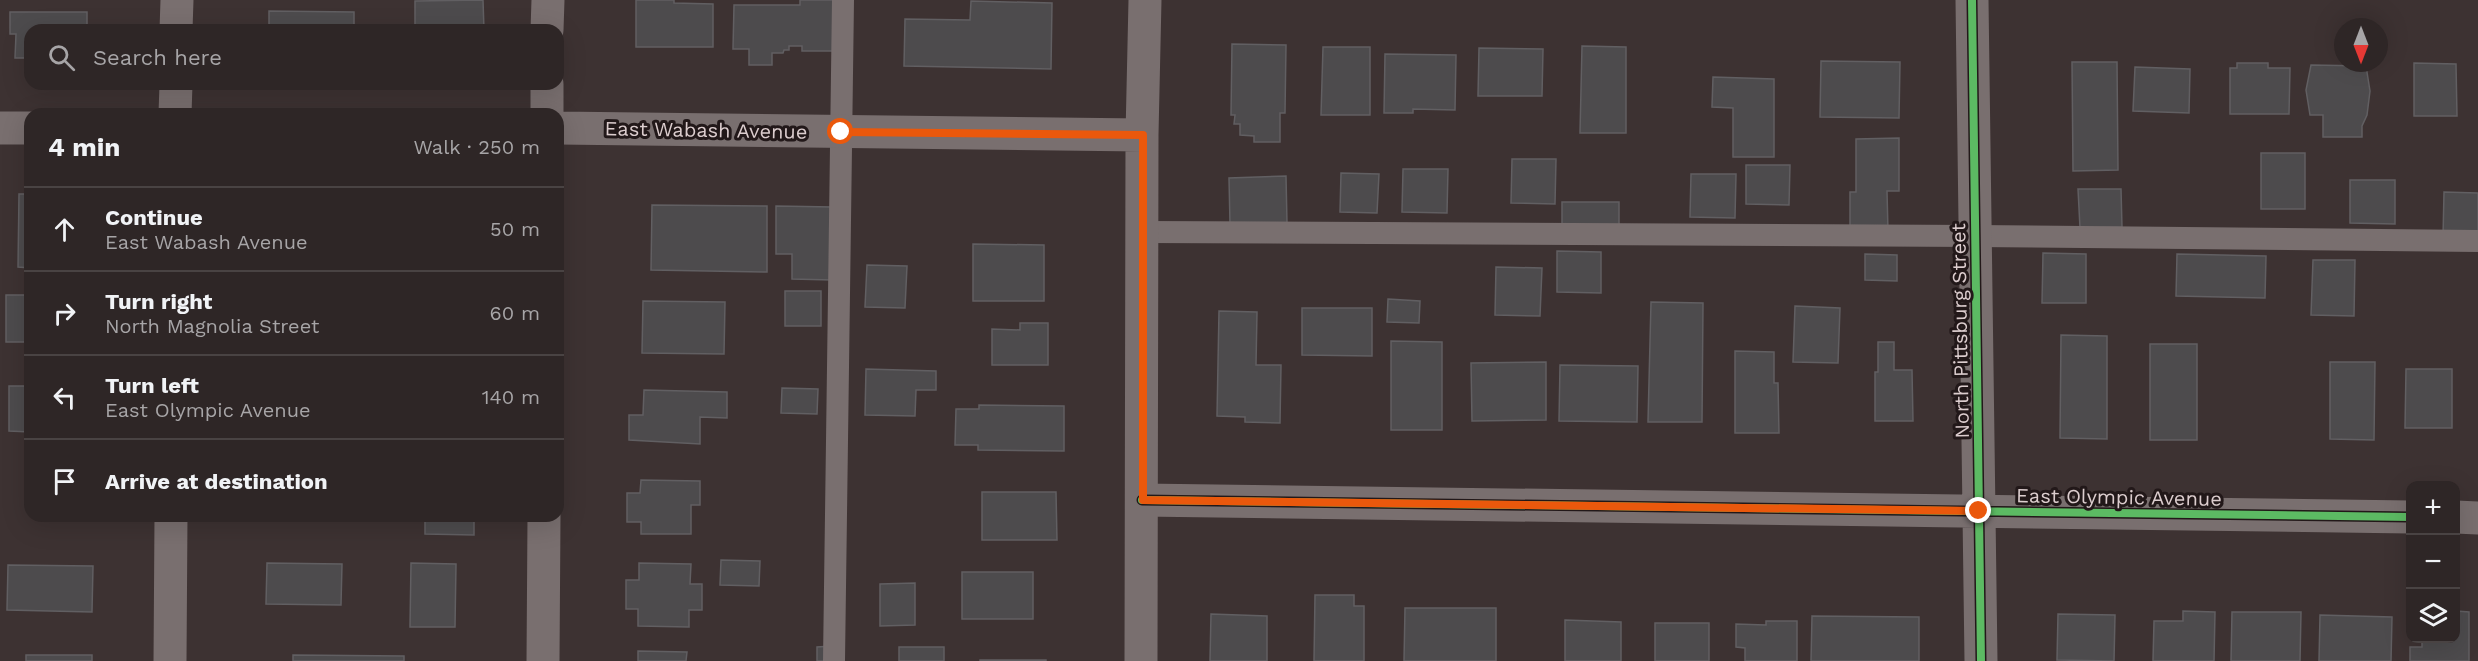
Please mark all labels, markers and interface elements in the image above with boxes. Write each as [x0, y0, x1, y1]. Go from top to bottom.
north arrow [2334, 18, 2388, 72]
search box [24, 24, 564, 90]
icon: search [45, 41, 78, 74]
text: Search here [93, 45, 222, 70]
street label: East Wabash Avenue [604, 116, 808, 144]
route start [827, 118, 853, 144]
text: 4 min [48, 132, 120, 162]
text: Walk · 250 m [413, 135, 540, 159]
text: Continue [105, 205, 203, 230]
icon: ahead [48, 213, 81, 246]
text: 50 m [490, 217, 540, 241]
street label: North Pittsburg Street [1946, 222, 1974, 439]
text: East Wabash Avenue [105, 230, 308, 254]
text: Turn right [105, 289, 212, 314]
icon: right [48, 297, 81, 330]
text: 60 m [490, 301, 540, 325]
text: North Magnolia Street [105, 314, 319, 338]
text: Turn left [105, 373, 199, 398]
icon: left [48, 381, 81, 414]
text: 140 m [482, 385, 540, 409]
text: East Olympic Avenue [105, 398, 311, 422]
icon: arrive [48, 465, 81, 498]
text: Arrive at destination [105, 469, 328, 494]
map controls [2406, 481, 2460, 643]
button: + [2406, 481, 2460, 535]
street label: East Olympic Avenue [2016, 483, 2222, 511]
route end [1965, 497, 1991, 523]
button: − [2406, 535, 2460, 589]
button: layers [2406, 589, 2460, 643]

